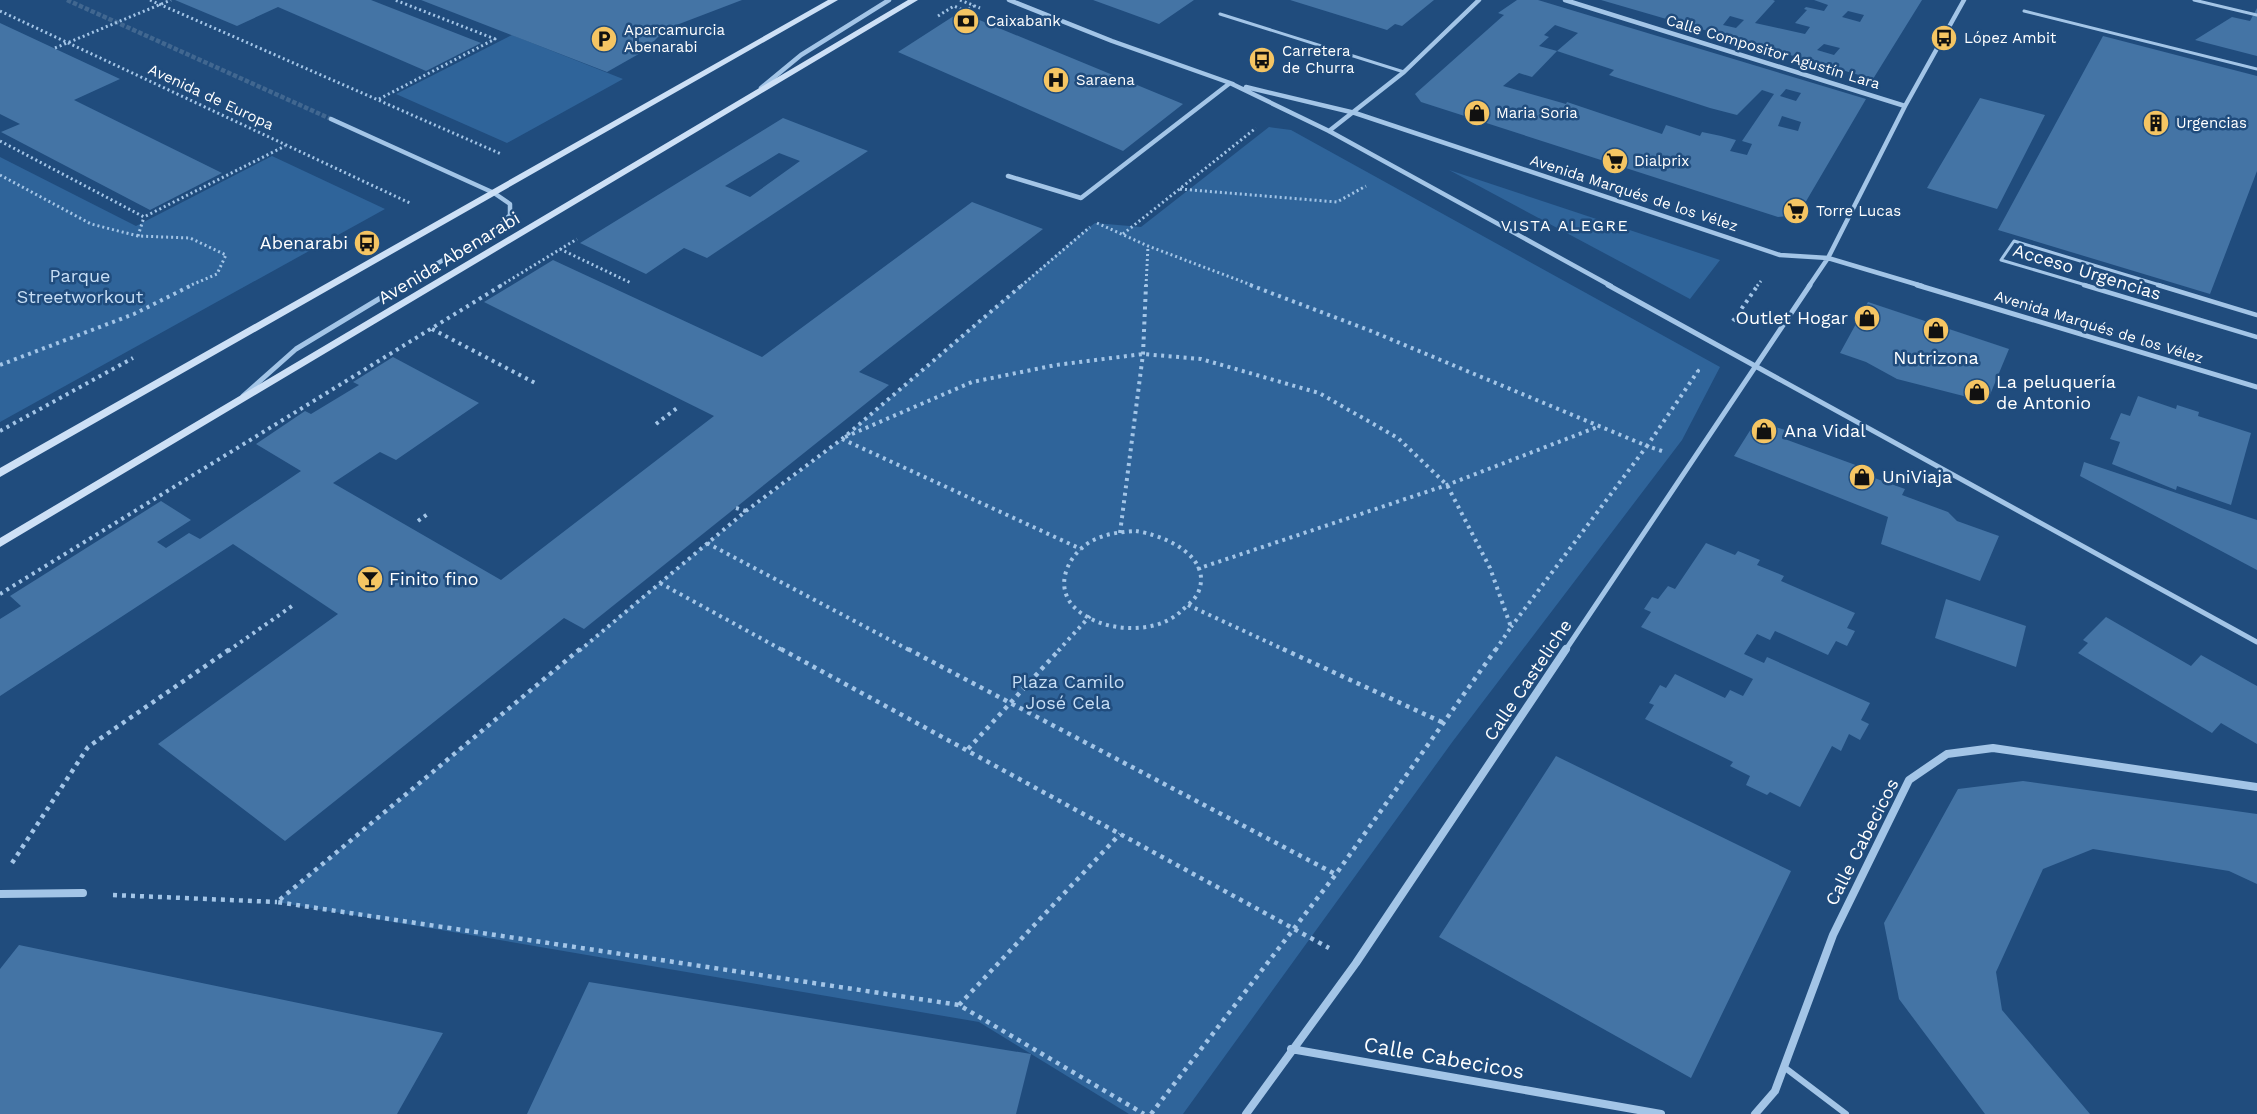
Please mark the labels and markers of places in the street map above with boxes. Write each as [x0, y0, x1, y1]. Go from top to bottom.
bank icon: Caixabank [951, 6, 981, 36]
place label: Caixabank [986, 12, 1061, 30]
place label: Aparcamurcia Abenarabi [624, 21, 725, 56]
bus stop icon: López Ambit [1929, 23, 1959, 53]
parking icon: Aparcamurcia Abenarabi [589, 24, 619, 54]
place label: López Ambit [1964, 29, 2057, 47]
place label: Carretera de Churra [1282, 42, 1355, 77]
bus stop icon: Carretera de Churra [1247, 45, 1277, 75]
hospital icon: Saraena [1041, 65, 1071, 95]
place label: Saraena [1076, 71, 1135, 89]
shop icon: Maria Soria [1462, 98, 1492, 128]
place label: Maria Soria [1496, 104, 1578, 122]
building icon: Urgencias [2141, 108, 2171, 138]
place label: Urgencias [2176, 114, 2247, 132]
supermarket icon: Dialprix [1600, 146, 1630, 176]
place label: Dialprix [1634, 152, 1689, 170]
supermarket icon: Torre Lucas [1781, 196, 1811, 226]
place label: Torre Lucas [1816, 202, 1901, 220]
bus stop icon: Abenarabi [352, 228, 382, 258]
place label: Abenarabi [260, 232, 348, 253]
shop icon: Outlet Hogar [1852, 303, 1882, 333]
place label: Outlet Hogar [1736, 307, 1848, 328]
shop icon: Nutrizona [1921, 315, 1951, 345]
place label: Nutrizona [1893, 347, 1979, 368]
place label: La peluquería de Antonio [1996, 371, 2116, 413]
shop icon: La peluquería de Antonio [1962, 377, 1992, 407]
shop icon: Ana Vidal [1749, 416, 1779, 446]
place label: Ana Vidal [1784, 420, 1866, 441]
shop icon: UniViaja [1847, 462, 1877, 492]
place label: UniViaja [1882, 466, 1952, 487]
bar icon: Finito fino [355, 564, 385, 594]
place label: Finito fino [389, 568, 479, 589]

